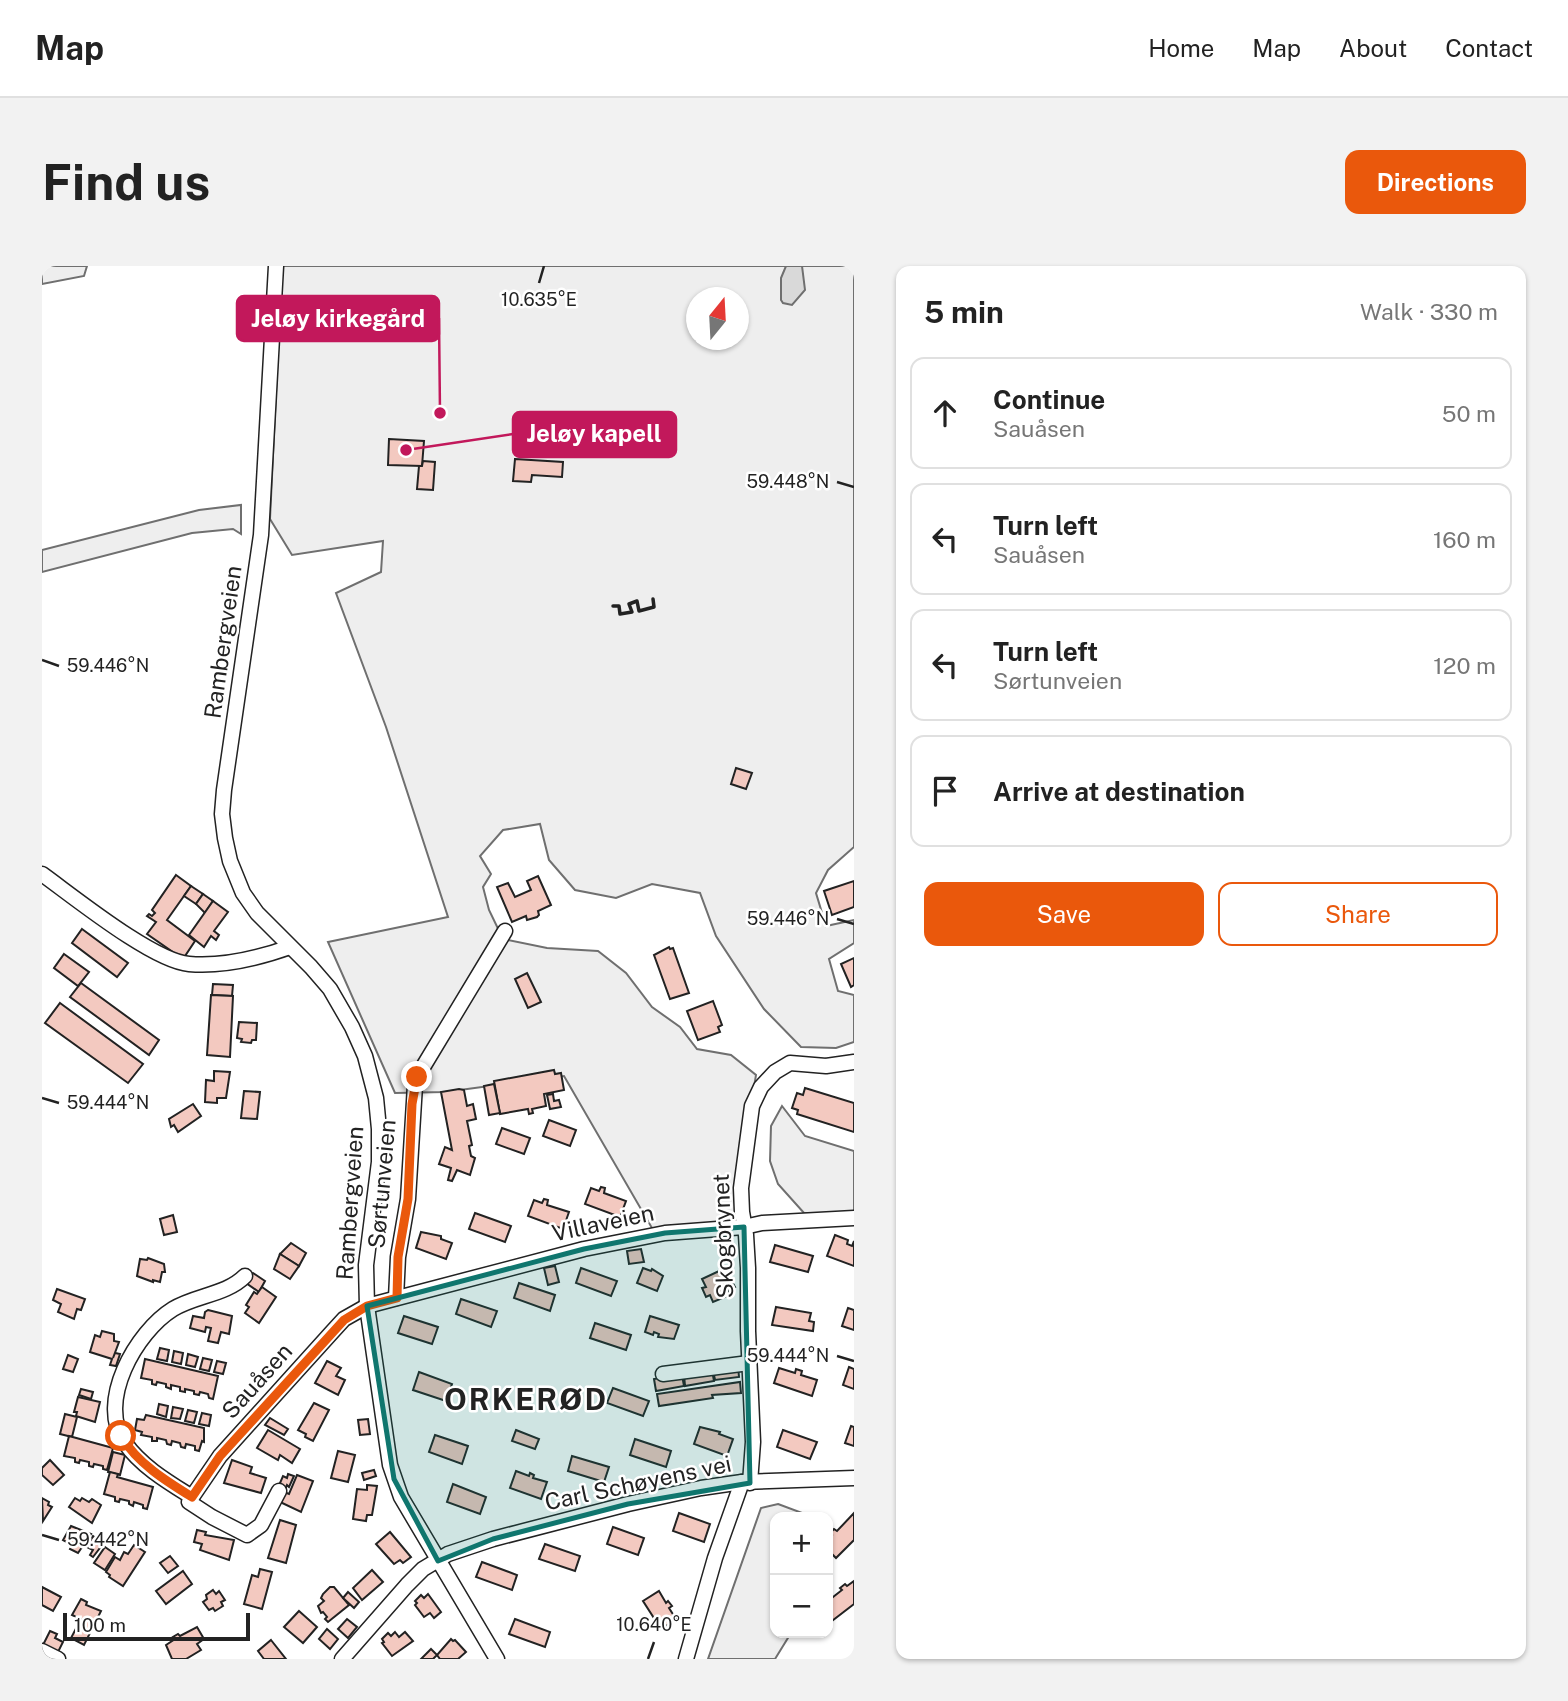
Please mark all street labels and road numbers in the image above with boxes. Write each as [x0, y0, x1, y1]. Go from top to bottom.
street label: Rambergveien [198, 564, 247, 720]
street label: Sørtunveien [362, 1118, 401, 1249]
street label: Rambergveien [331, 1125, 368, 1281]
street label: Skogbrynet [707, 1173, 738, 1299]
street label: Villaveien [549, 1199, 656, 1246]
street label: Sauåsen [216, 1337, 297, 1424]
street label: Carl Schøyens vei [542, 1450, 734, 1515]

